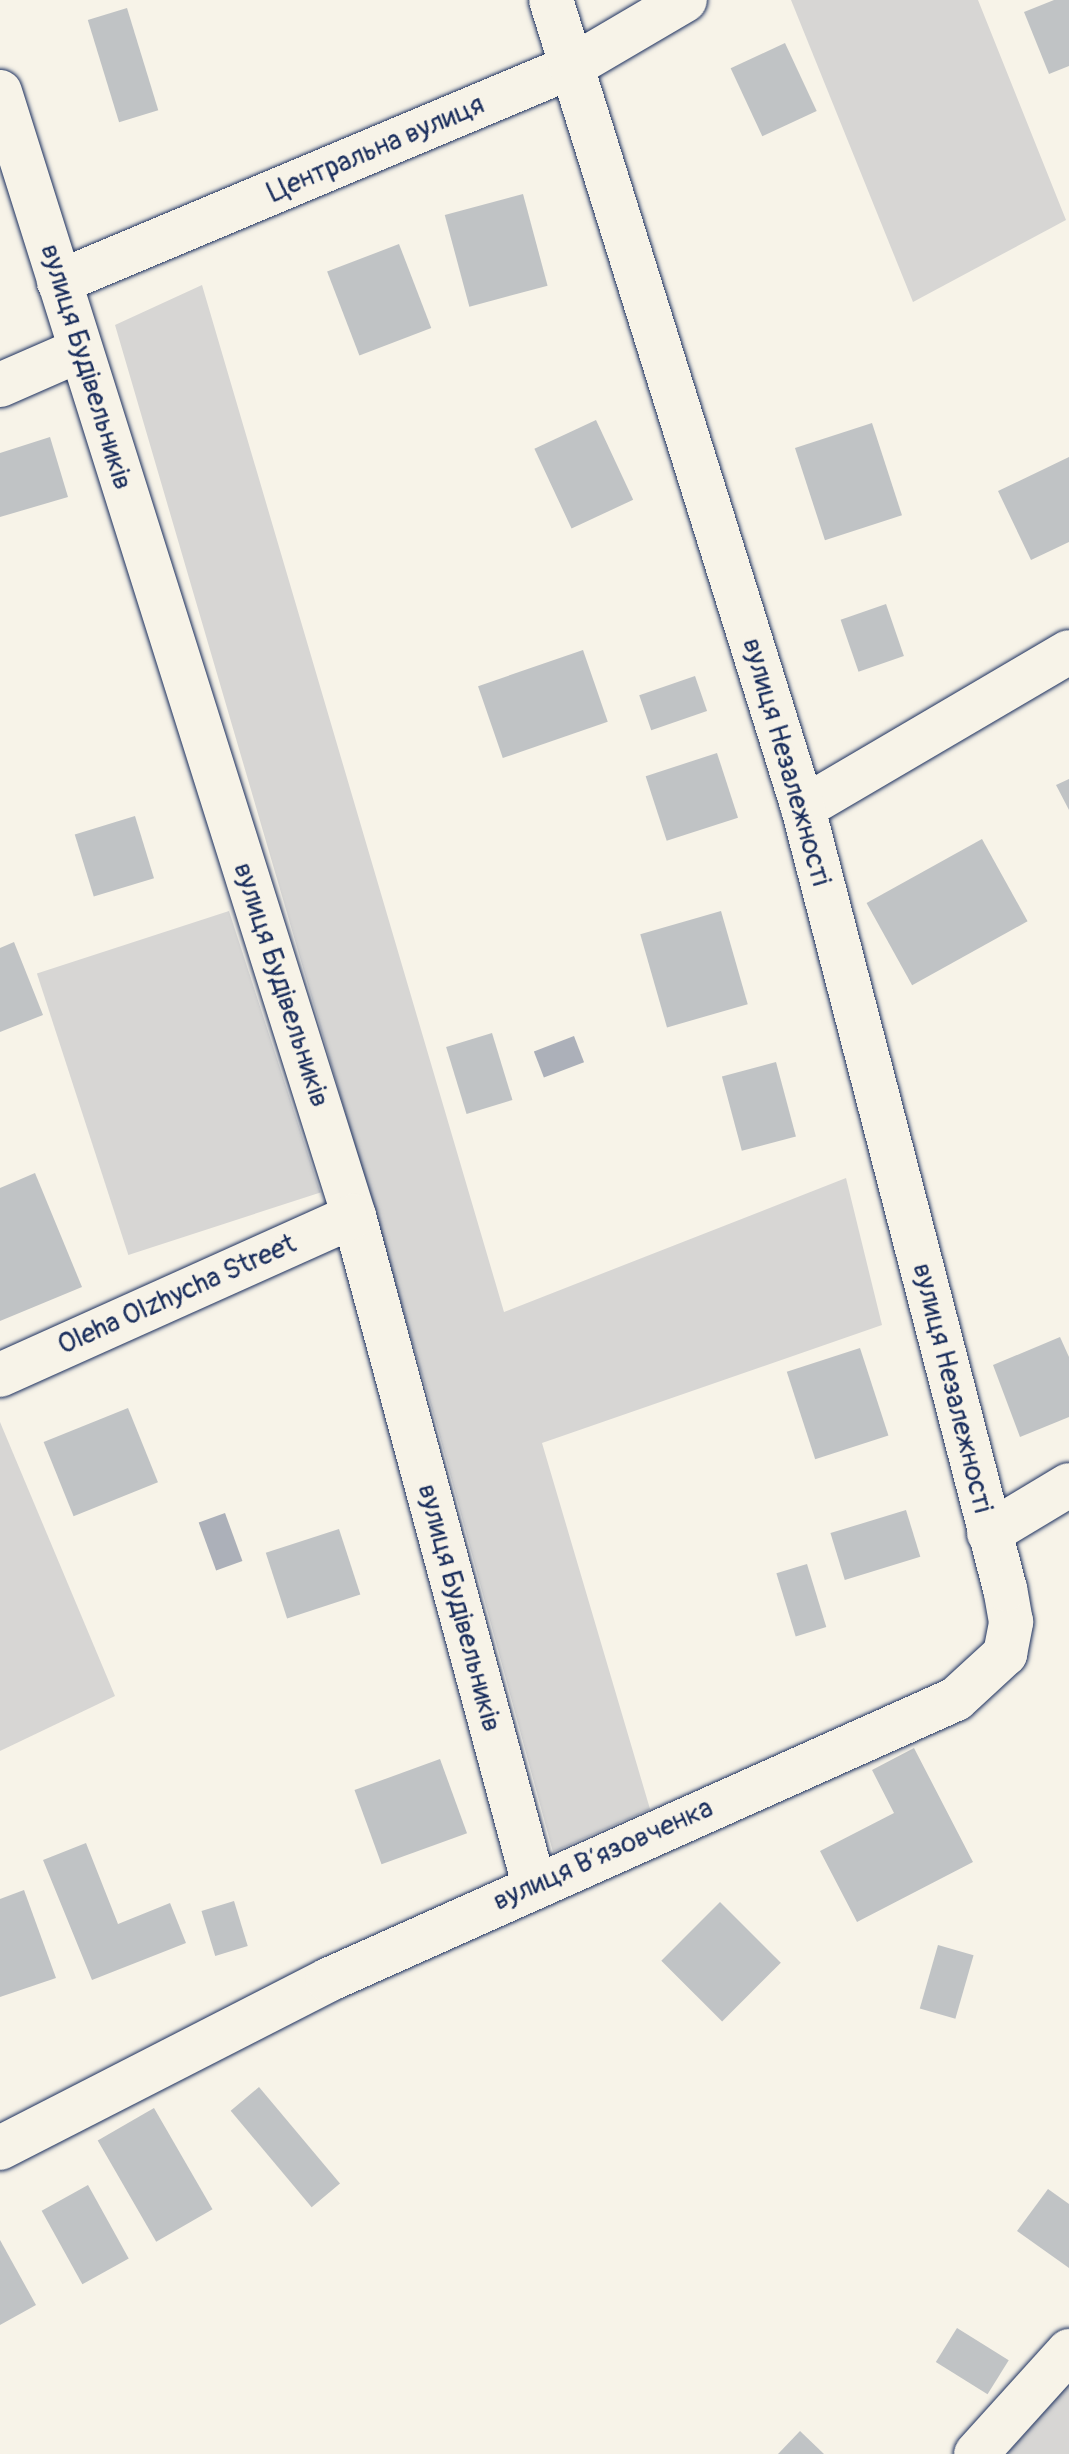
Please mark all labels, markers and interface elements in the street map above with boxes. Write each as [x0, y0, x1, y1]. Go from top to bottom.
street label: Центральна вулиця [263, 88, 489, 210]
street label: вулиця Будівельників [33, 240, 139, 494]
street label: вулиця Незалежності [735, 634, 837, 890]
street label: вулиця Будівельників [226, 859, 336, 1111]
street label: Oleha Olzhycha Street [53, 1227, 301, 1363]
street label: вулиця Незалежності [905, 1260, 999, 1516]
street label: вулиця Будівельників [410, 1480, 508, 1736]
street label: вулиця Вʼязовченка [488, 1791, 718, 1919]

